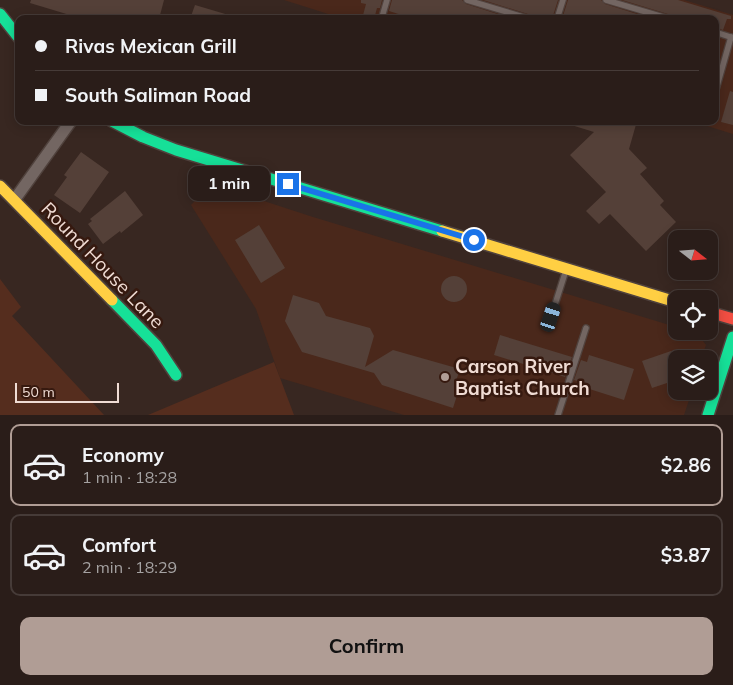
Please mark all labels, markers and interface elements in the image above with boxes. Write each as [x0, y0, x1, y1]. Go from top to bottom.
text: Rivas Mexican Grill [65, 34, 237, 58]
text: South Saliman Road [65, 83, 251, 107]
callout: 1 min [188, 166, 270, 202]
text: 1 min [208, 173, 250, 193]
route end [277, 173, 299, 195]
street label: Round House Lane [37, 197, 169, 333]
route start [463, 229, 485, 251]
north arrow [668, 230, 718, 280]
map controls [668, 230, 718, 400]
button: locate [668, 290, 718, 340]
car [539, 300, 562, 334]
button: layers [668, 350, 718, 400]
place label: Carson River Baptist Church [455, 354, 590, 400]
marker: Carson River Baptist Church [439, 371, 451, 383]
scale bar [15, 380, 119, 403]
text: 50 m [22, 383, 55, 401]
icon: car [22, 443, 67, 488]
text: Economy [82, 443, 164, 467]
text: $2.86 [661, 453, 711, 477]
text: 1 min · 18:28 [82, 467, 177, 487]
icon: car [22, 533, 67, 578]
text: Comfort [82, 533, 156, 557]
text: $3.87 [661, 543, 711, 567]
text: 2 min · 18:29 [82, 557, 177, 577]
button: Confirm [20, 617, 713, 675]

